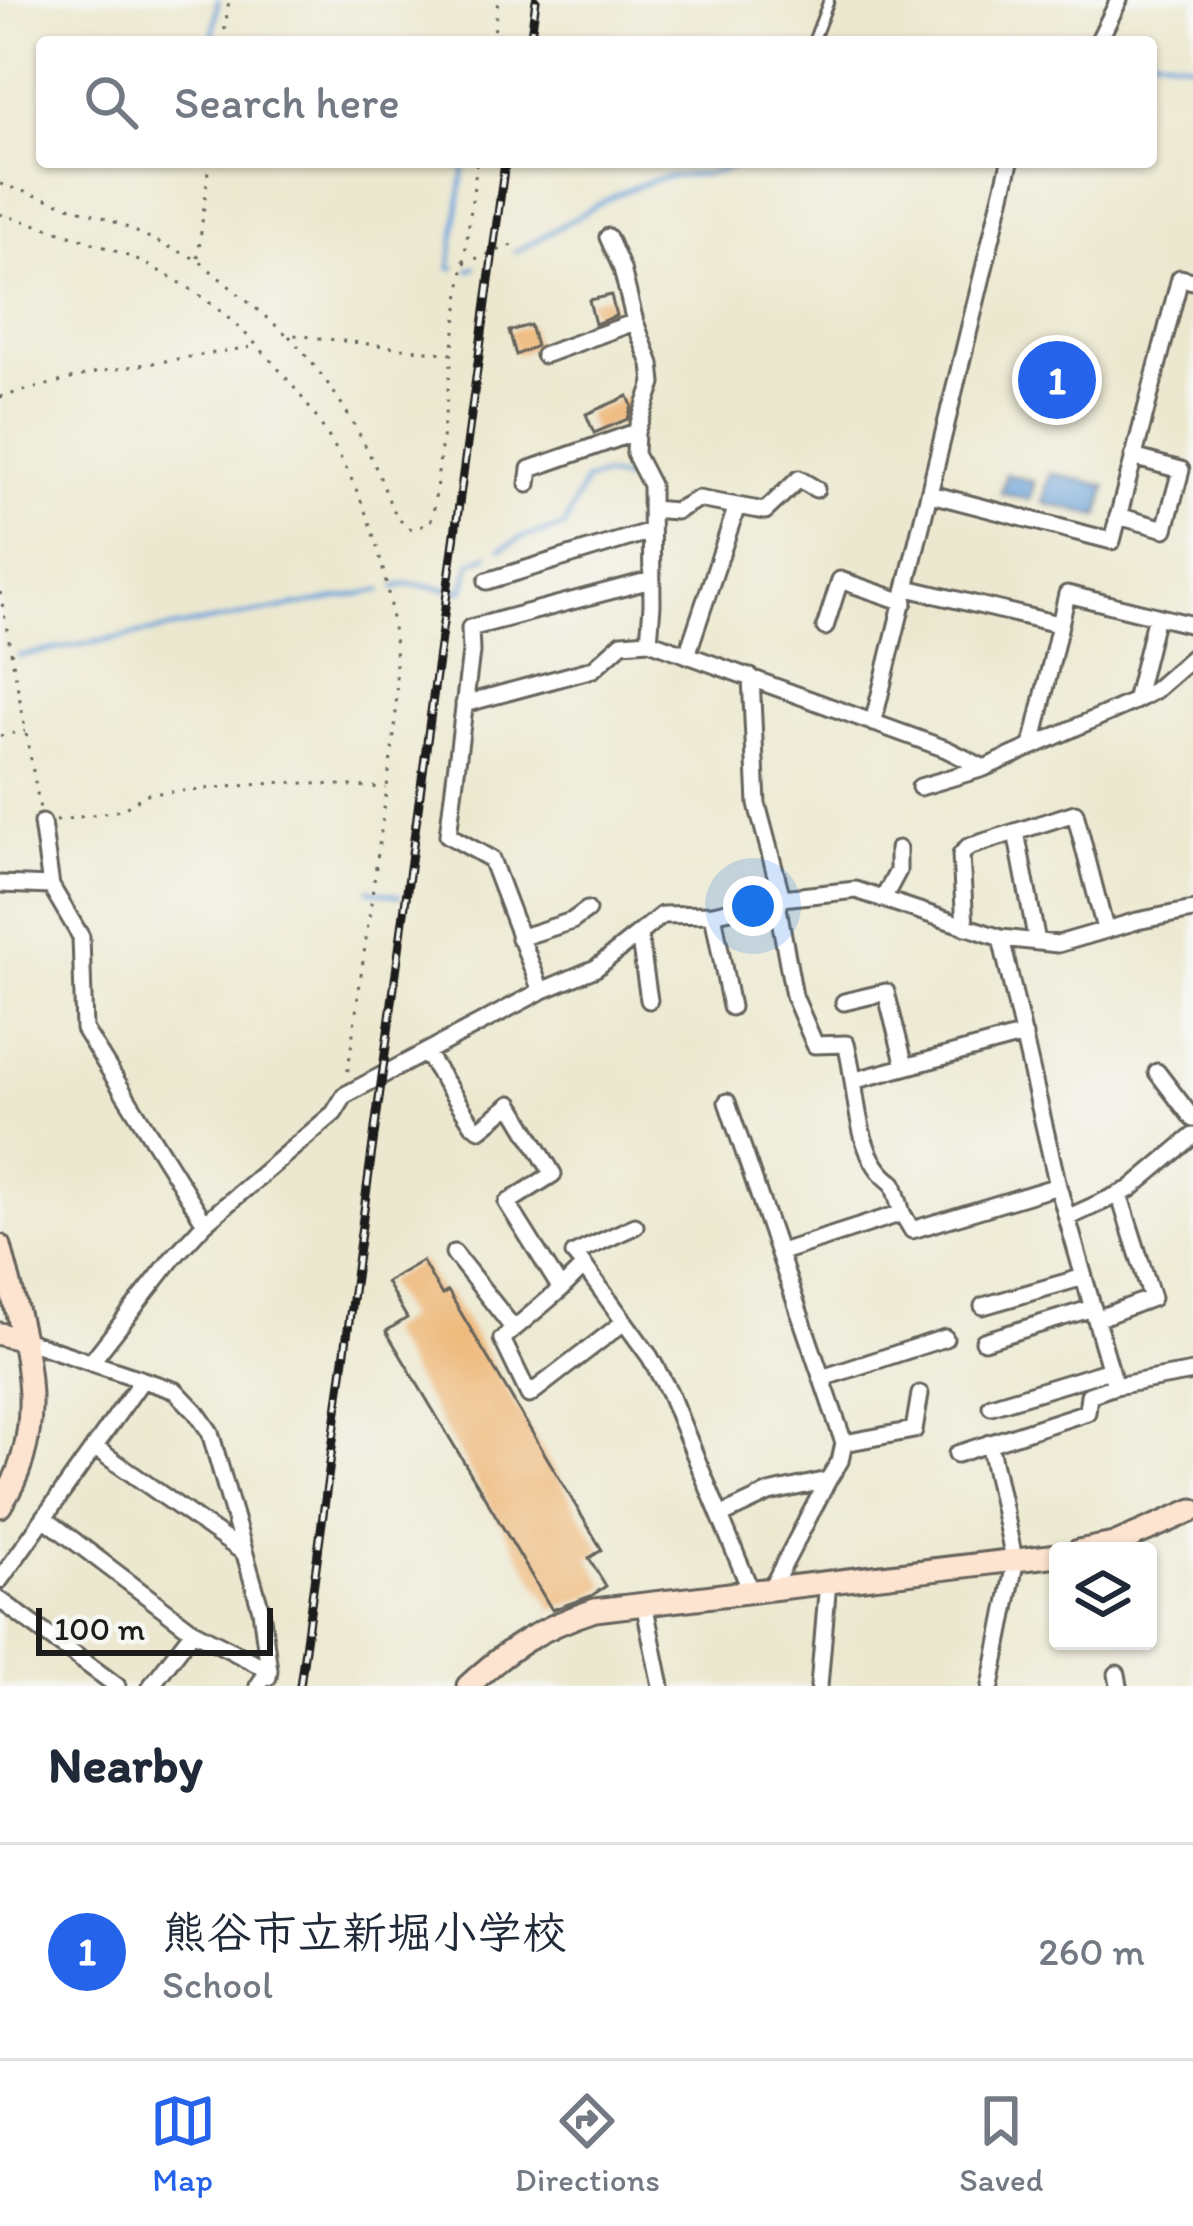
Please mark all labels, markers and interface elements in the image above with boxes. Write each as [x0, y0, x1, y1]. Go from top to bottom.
search box [36, 36, 1157, 168]
icon: search [78, 69, 144, 135]
text: Search here [174, 75, 400, 129]
pin: 1 [1018, 335, 1096, 425]
your location [723, 876, 783, 936]
map controls [1049, 1542, 1157, 1650]
button: layers [1049, 1542, 1157, 1650]
scale bar [36, 1602, 273, 1655]
text: 100 m [54, 1609, 145, 1648]
text: Nearby [48, 1734, 203, 1795]
text: 熊谷市立新堀小学校 [162, 1905, 567, 1959]
text: 1 [78, 1928, 96, 1975]
text: 260 m [1038, 1928, 1145, 1975]
text: School [162, 1961, 273, 2008]
tab: Map [150, 2088, 216, 2199]
tab: Directions [515, 2088, 660, 2199]
tab: Saved [959, 2088, 1043, 2199]

